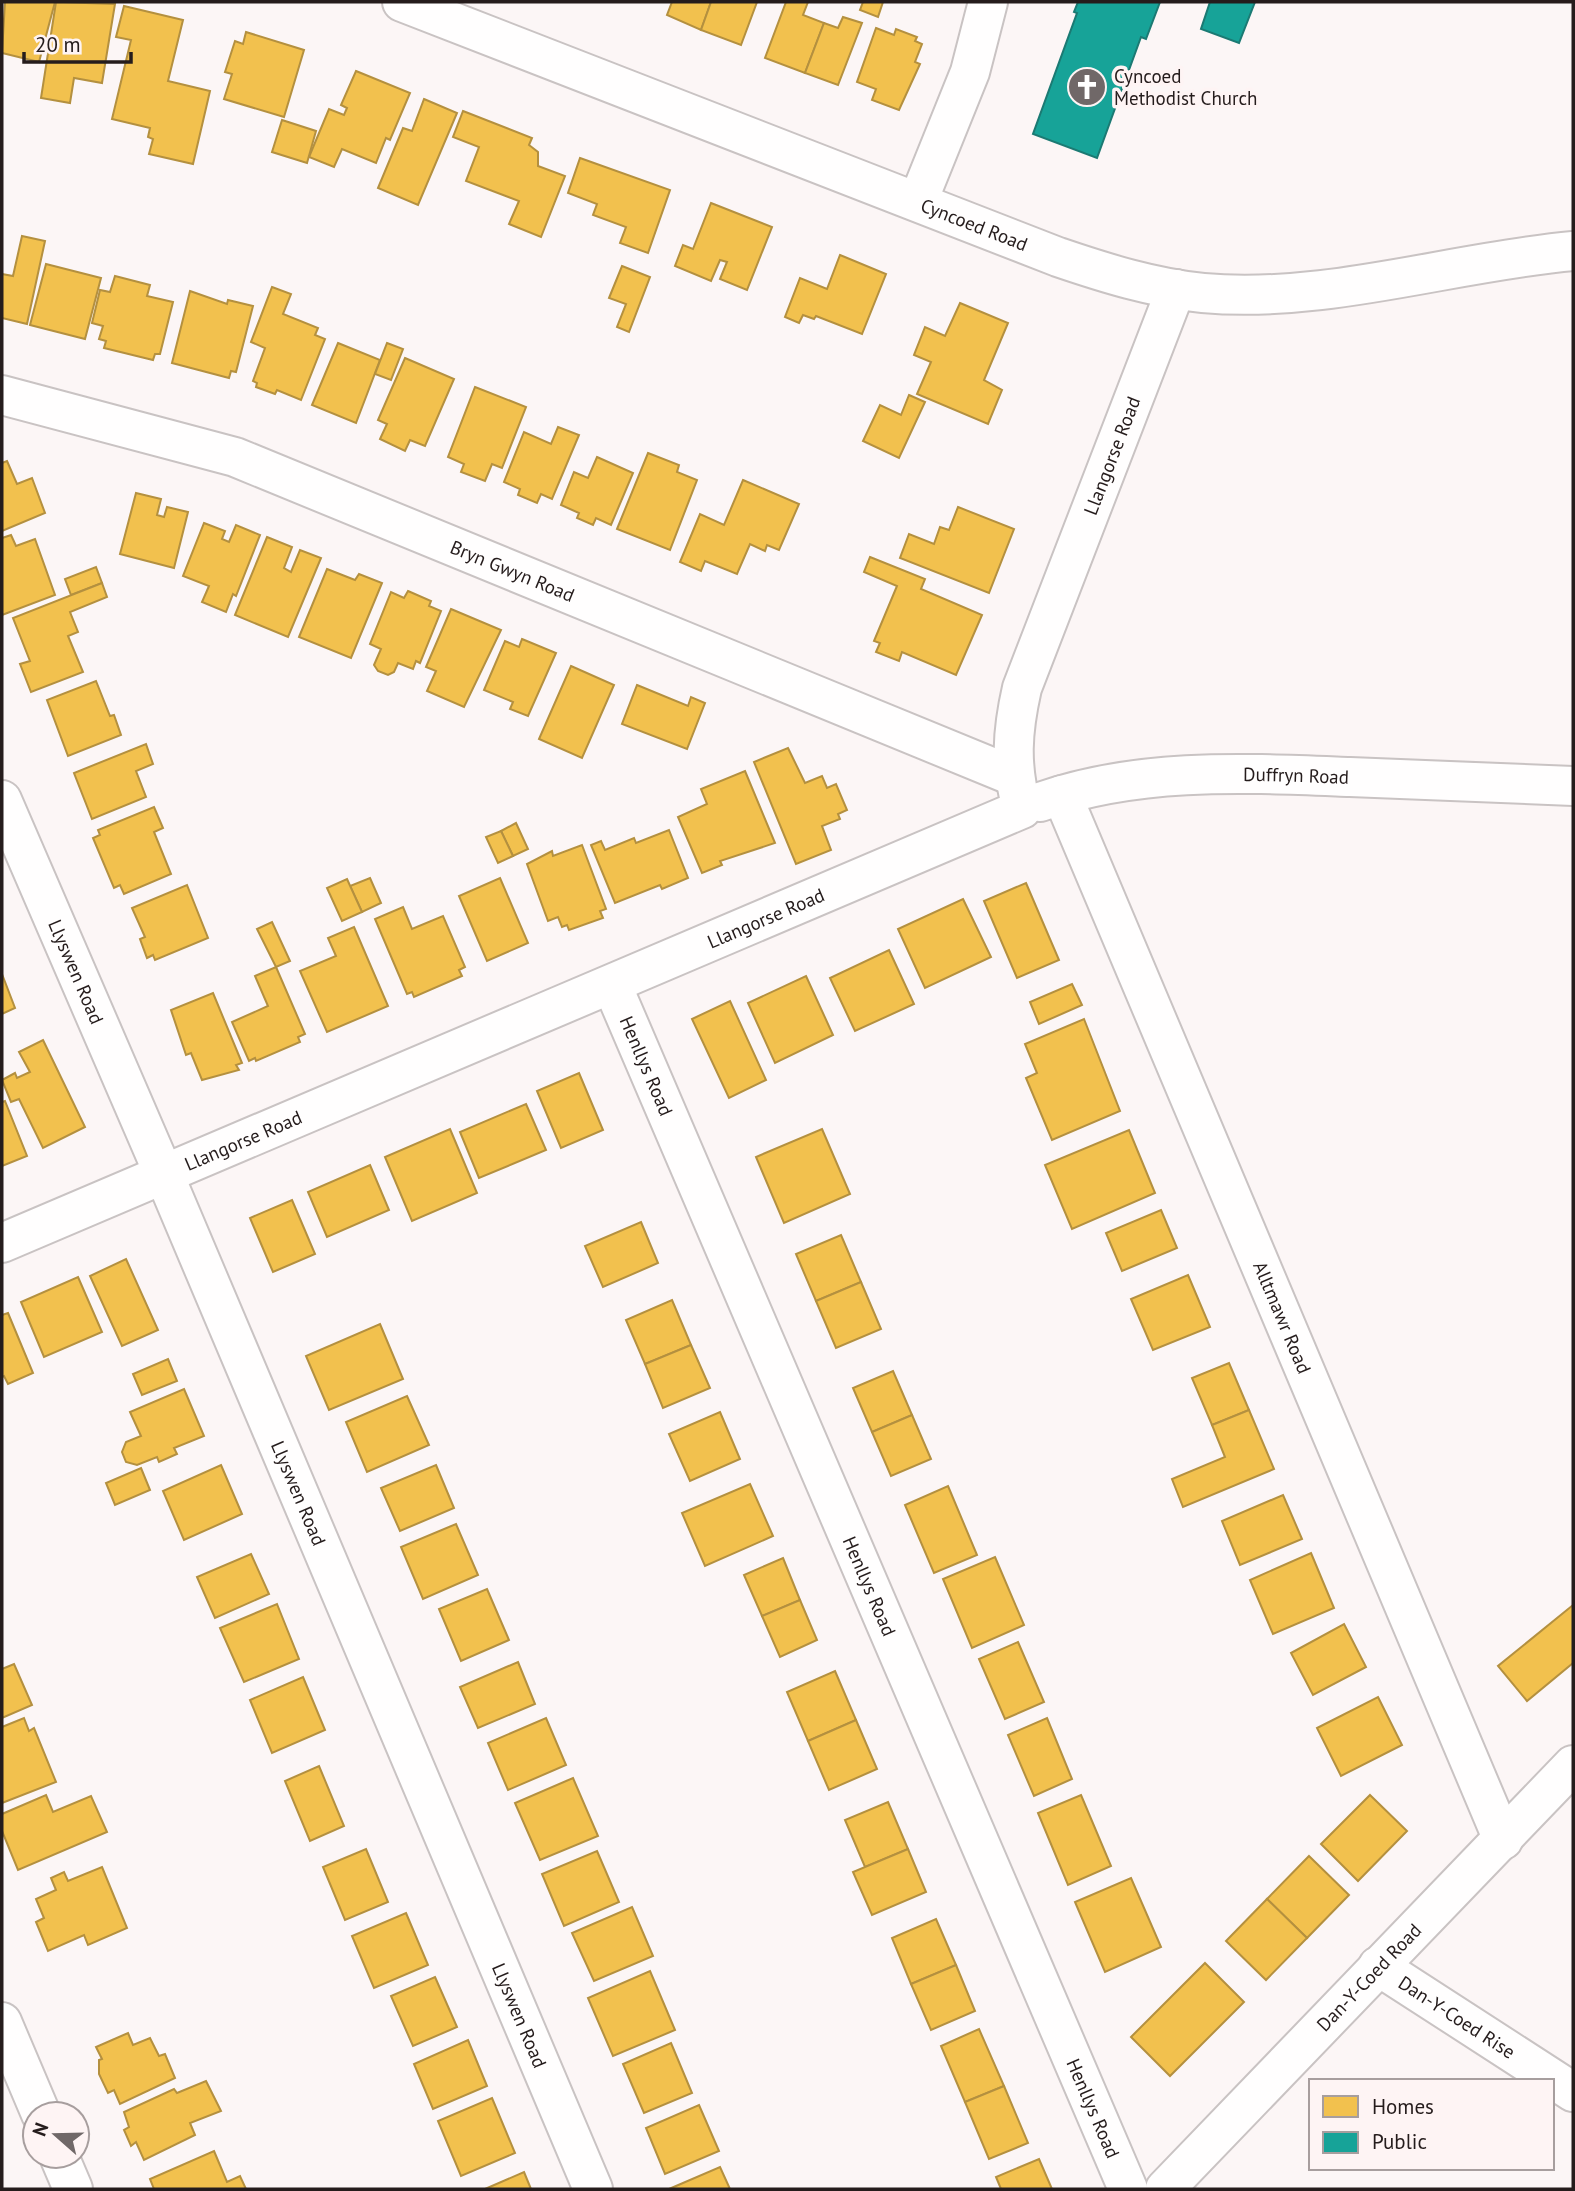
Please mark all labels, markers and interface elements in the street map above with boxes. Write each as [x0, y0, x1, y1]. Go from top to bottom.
scale bar [24, 21, 131, 65]
text: 20 m [35, 31, 81, 58]
place label: Cyncoed Methodist Church [1114, 64, 1257, 110]
church icon: Cyncoed Methodist Church [1066, 66, 1108, 108]
street label: Cyncoed Road [917, 193, 1031, 256]
street label: Llangorse Road [1078, 393, 1145, 518]
street label: Bryn Gwyn Road [447, 535, 578, 607]
street label: Duffryn Road [1243, 762, 1349, 789]
street label: Llangorse Road [703, 883, 828, 954]
street label: Llyswen Road [43, 916, 109, 1028]
street label: Henllys Road [615, 1012, 679, 1119]
street label: Llangorse Road [181, 1105, 305, 1176]
street label: Alltmawr Road [1248, 1258, 1317, 1377]
street label: Llyswen Road [266, 1437, 332, 1549]
street label: Henllys Road [838, 1533, 902, 1640]
street label: Dan-Y-Coed Road [1311, 1918, 1426, 2036]
street label: Llyswen Road [487, 1959, 552, 2071]
street label: Dan-Y-Coed Rise [1394, 1970, 1520, 2064]
street label: Henllys Road [1061, 2055, 1125, 2162]
legend [1309, 2079, 1554, 2170]
text: Homes [1372, 2093, 1434, 2120]
north arrow [21, 2100, 91, 2170]
text: N [27, 2119, 53, 2139]
text: Public [1372, 2128, 1427, 2155]

